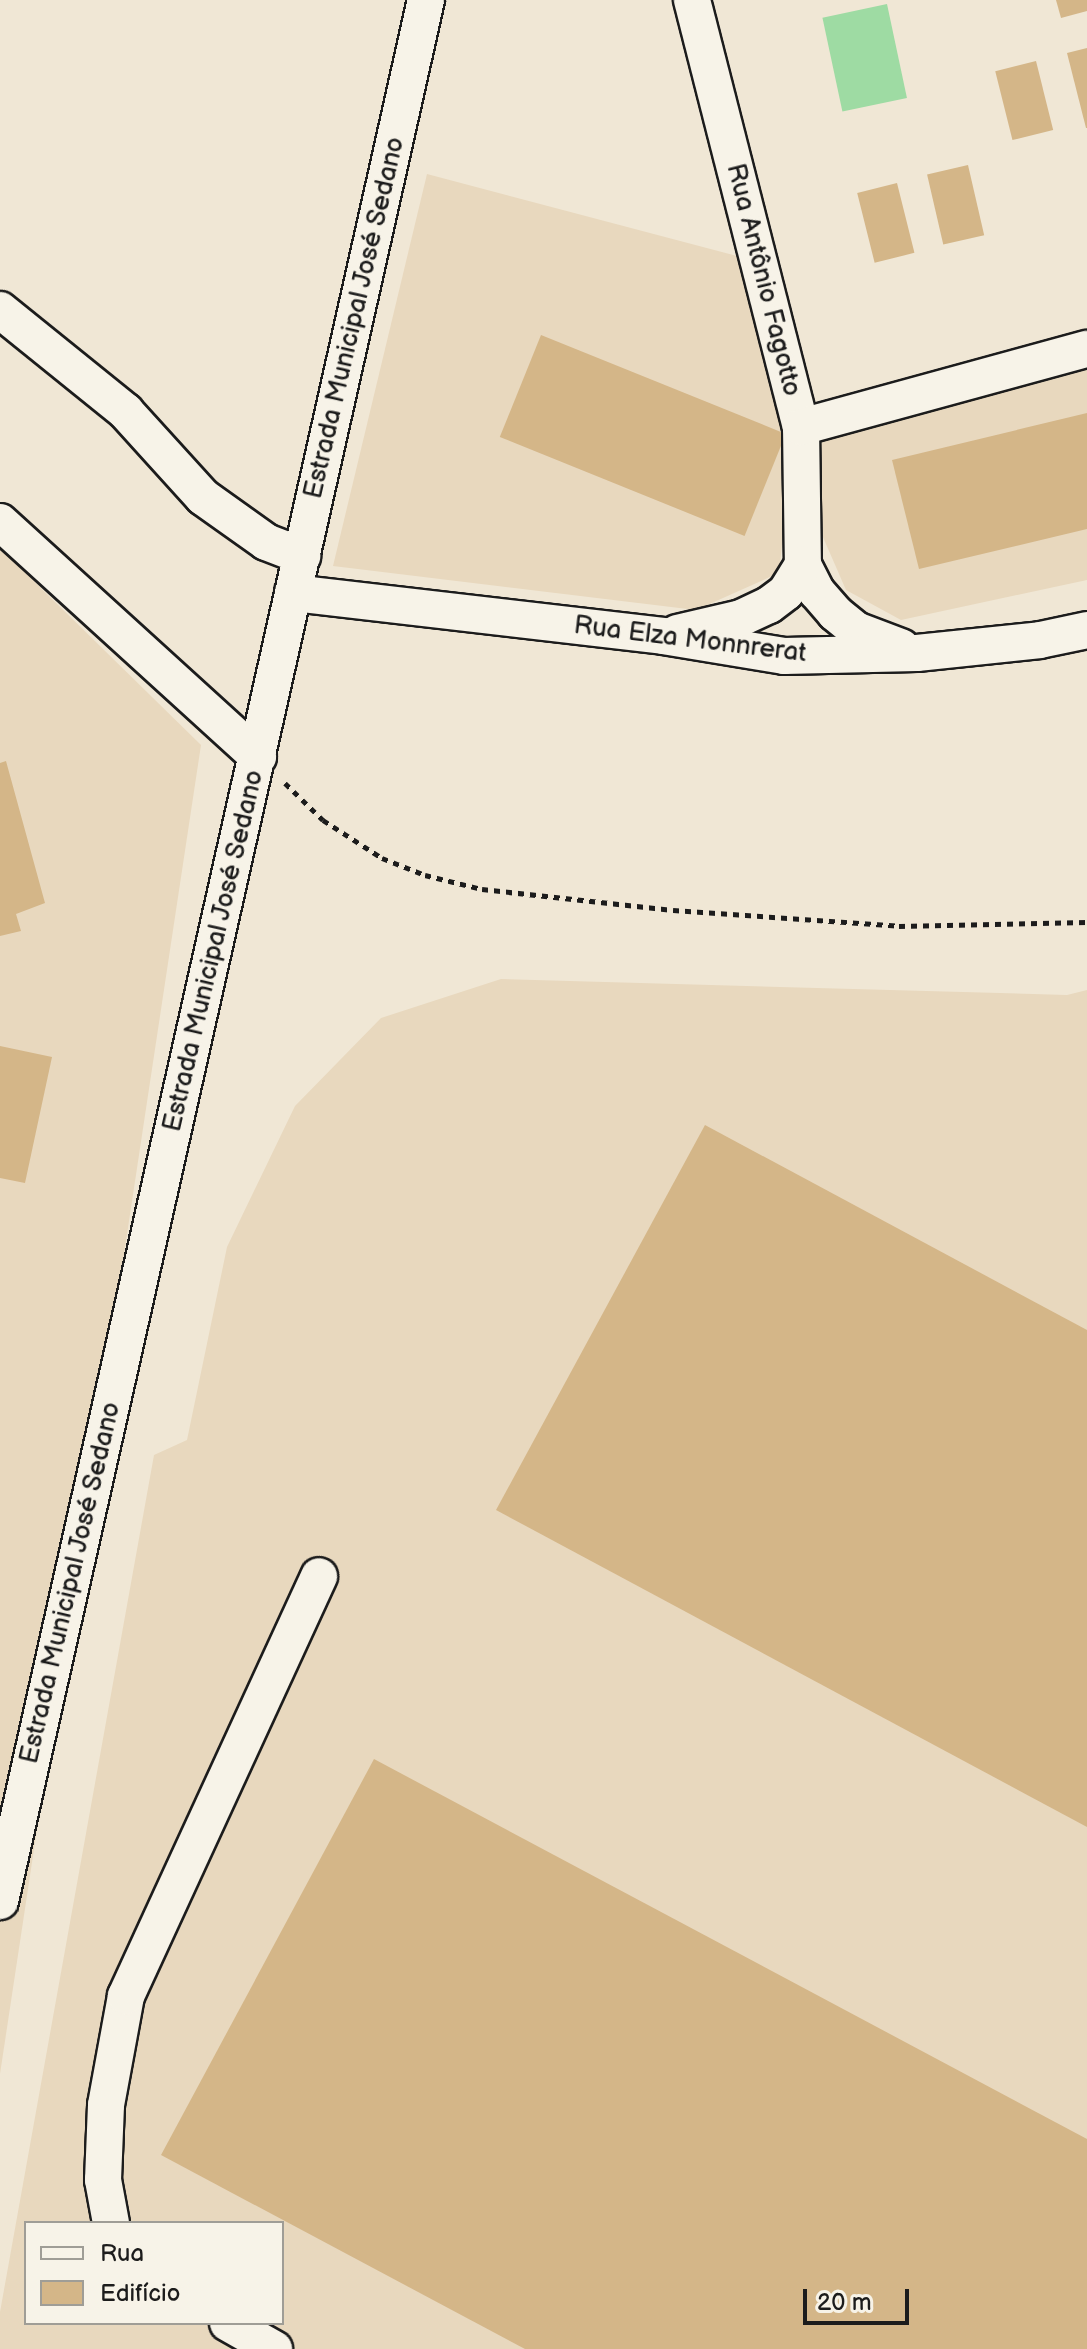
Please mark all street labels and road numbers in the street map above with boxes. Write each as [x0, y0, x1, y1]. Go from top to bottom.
street label: Estrada Municipal José Sedano [298, 133, 412, 503]
street label: Rua Antônio Fagotto [719, 160, 807, 400]
street label: Rua Elza Monnrerat [572, 610, 808, 670]
street label: Estrada Municipal José Sedano [157, 766, 271, 1136]
street label: Estrada Municipal José Sedano [14, 1398, 128, 1768]

